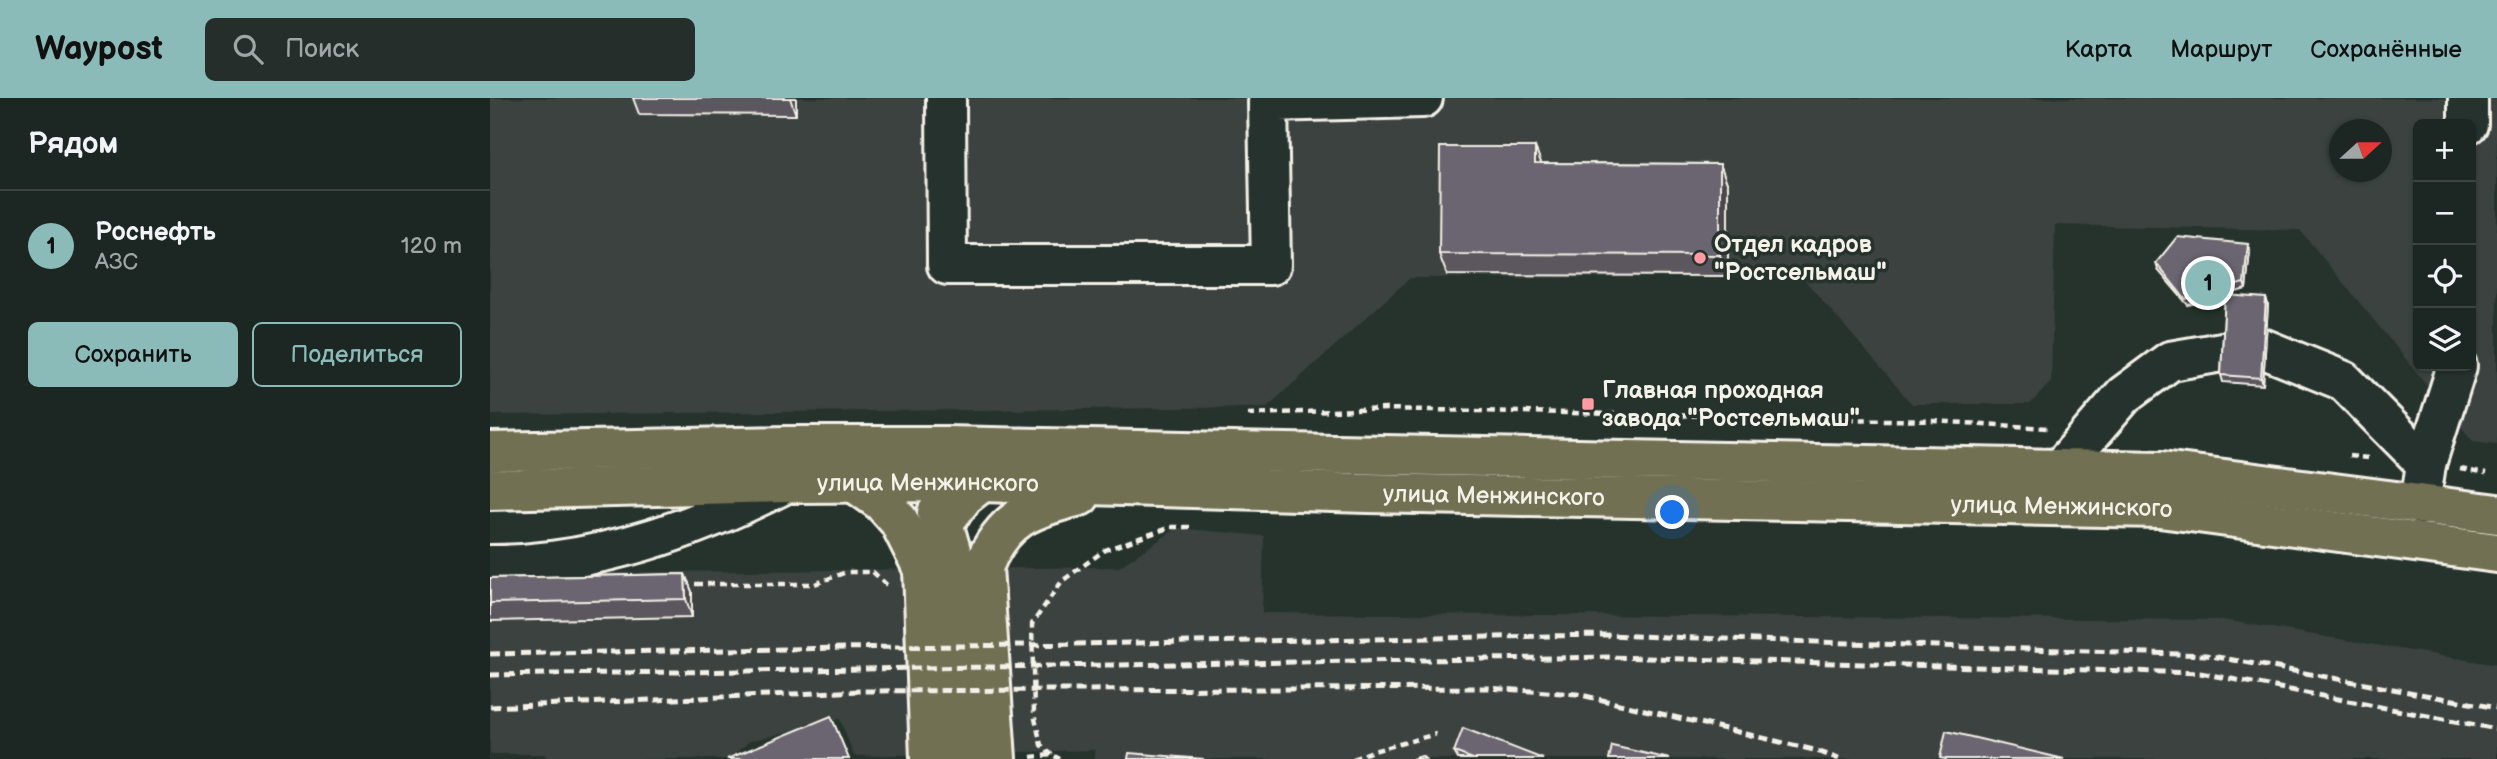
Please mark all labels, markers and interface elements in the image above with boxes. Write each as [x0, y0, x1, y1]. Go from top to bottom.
search box [205, 18, 695, 81]
text: Waypost [35, 29, 163, 69]
icon: search [229, 30, 267, 68]
text: Поиск [285, 34, 359, 65]
text: Карта [2065, 35, 2132, 64]
text: Маршрут [2170, 35, 2272, 64]
text: Сохранённые [2310, 35, 2462, 64]
north arrow [2329, 119, 2392, 182]
map controls [2413, 119, 2476, 371]
button: + [2413, 119, 2476, 182]
text: Рядом [28, 126, 118, 162]
button: − [2413, 182, 2476, 245]
text: Роснефть [95, 217, 216, 248]
place label: Отдел кадров "Ростсельмаш" [1714, 230, 1887, 287]
text: 1 [46, 232, 56, 260]
text: 120 m [401, 232, 462, 260]
button: locate [2413, 245, 2476, 308]
text: АЗС [95, 248, 138, 276]
marker: Отдел кадров "Ростсельмаш" [1692, 250, 1708, 266]
pin: 1 [2185, 257, 2231, 309]
button: layers [2413, 308, 2476, 371]
button: Сохранить [28, 322, 238, 387]
button: Поделиться [252, 322, 462, 387]
place label: Главная проходная завода "Ростсельмаш" [1602, 376, 1860, 433]
marker: Главная проходная завода "Ростсельмаш" [1580, 396, 1596, 412]
street label: улица Менжинского [817, 467, 1039, 498]
street label: улица Менжинского [1383, 479, 1605, 512]
street label: улица Менжинского [1951, 490, 2174, 524]
your location [1655, 495, 1689, 529]

